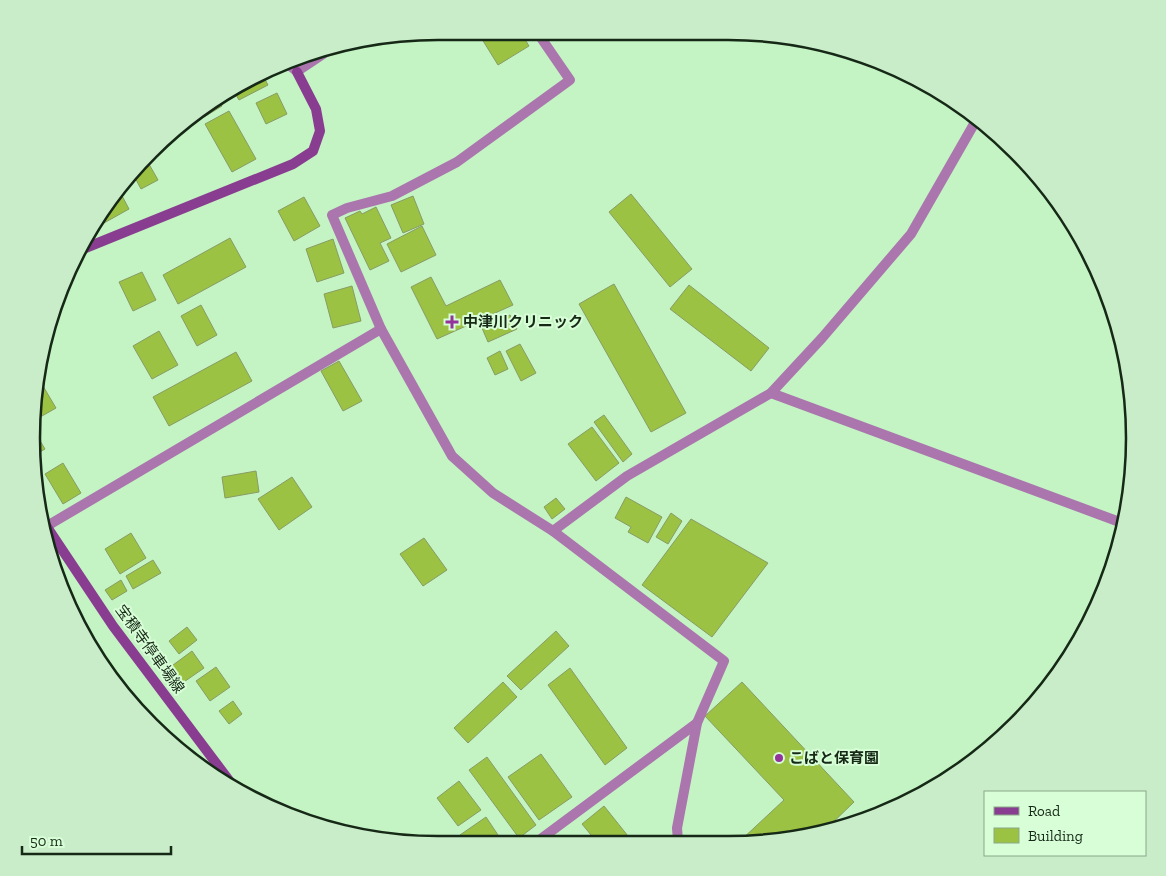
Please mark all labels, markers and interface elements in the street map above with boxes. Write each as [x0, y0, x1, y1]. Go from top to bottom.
place label: 中津川クリニック [463, 313, 583, 331]
marker: 中津川クリニック [445, 315, 459, 329]
street label: 宝積寺停車場線 [112, 601, 188, 697]
place label: こばと保育園 [789, 749, 879, 767]
marker: こばと保育園 [773, 752, 785, 764]
legend [984, 791, 1146, 856]
text: Road [1028, 802, 1061, 820]
scale bar [22, 824, 171, 856]
text: Building [1028, 827, 1083, 845]
text: 50 m [30, 832, 63, 850]

